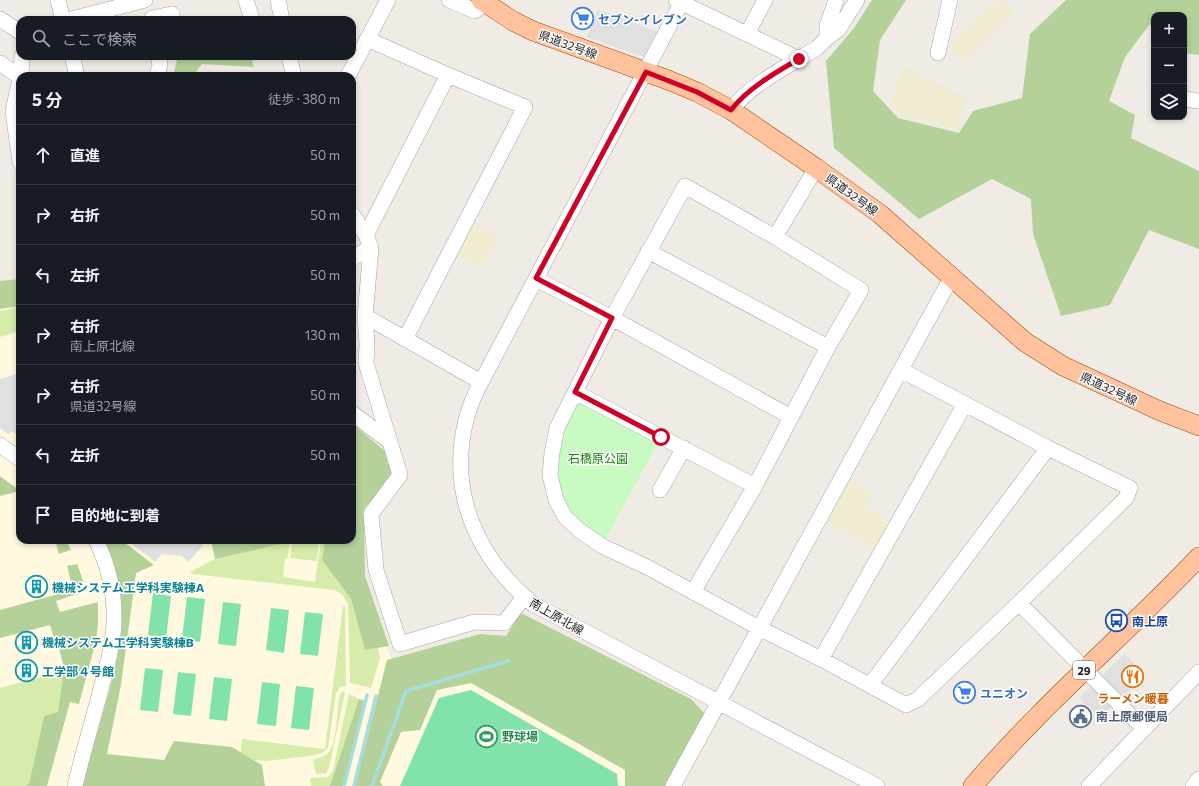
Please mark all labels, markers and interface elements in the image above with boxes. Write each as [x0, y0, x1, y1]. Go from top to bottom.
supermarket icon: セブン-イレブン [569, 6, 595, 32]
place label: セブン-イレブン [598, 12, 687, 26]
map controls [1151, 12, 1187, 120]
button: + [1151, 12, 1187, 48]
search box [16, 16, 356, 60]
icon: search [30, 27, 52, 49]
street label: 県道32号線 [537, 27, 599, 61]
text: ここで検索 [62, 30, 137, 48]
button: − [1151, 48, 1187, 84]
route end [790, 50, 808, 68]
button: layers [1151, 84, 1187, 120]
text: 5 分 [32, 89, 62, 110]
text: 徒歩 · 380 m [268, 91, 340, 107]
icon: ahead [32, 144, 54, 166]
text: 直進 [70, 146, 100, 164]
text: 50 m [310, 147, 340, 163]
street label: 県道32号線 [823, 170, 881, 218]
icon: right [32, 204, 54, 226]
text: 右折 [70, 206, 100, 224]
text: 50 m [310, 207, 340, 223]
icon: left [32, 264, 54, 286]
text: 左折 [70, 266, 100, 284]
text: 50 m [310, 267, 340, 283]
text: 右折 [70, 317, 100, 335]
icon: right [32, 324, 54, 346]
text: 130 m [305, 327, 340, 343]
text: 南上原北線 [70, 338, 135, 354]
street label: 県道32号線 [1078, 369, 1140, 407]
text: 右折 [70, 377, 100, 395]
icon: right [32, 384, 54, 406]
text: 50 m [310, 387, 340, 403]
text: 県道32号線 [70, 398, 137, 414]
route start [652, 428, 670, 446]
icon: left [32, 444, 54, 466]
text: 左折 [70, 446, 100, 464]
text: 50 m [310, 447, 340, 463]
park label: 石橋原公園 [568, 451, 628, 465]
icon: arrive [32, 504, 54, 526]
text: 目的地に到着 [70, 506, 160, 524]
building icon: 機械システム工学科実験棟A [23, 574, 49, 600]
place label: 機械システム工学科実験棟A [52, 580, 205, 594]
street label: 南上原北線 [528, 595, 586, 637]
bus stop icon: 南上原 [1104, 608, 1130, 634]
place label: 南上原 [1132, 614, 1168, 628]
building icon: 機械システム工学科実験棟B [14, 629, 40, 655]
place label: 機械システム工学科実験棟B [42, 635, 194, 649]
building icon: 工学部４号館 [14, 658, 40, 684]
road number: 29 [1073, 661, 1095, 679]
place label: 工学部４号館 [42, 664, 114, 678]
restaurant icon: ラーメン暖暮 [1120, 664, 1146, 690]
supermarket icon: ユニオン [952, 680, 978, 706]
place label: ユニオン [980, 686, 1028, 700]
place label: ラーメン暖暮 [1097, 691, 1169, 705]
public building icon: 南上原郵便局 [1067, 703, 1093, 729]
place label: 南上原郵便局 [1096, 709, 1168, 723]
sports icon: 野球場 [473, 723, 499, 749]
place label: 野球場 [502, 729, 538, 743]

